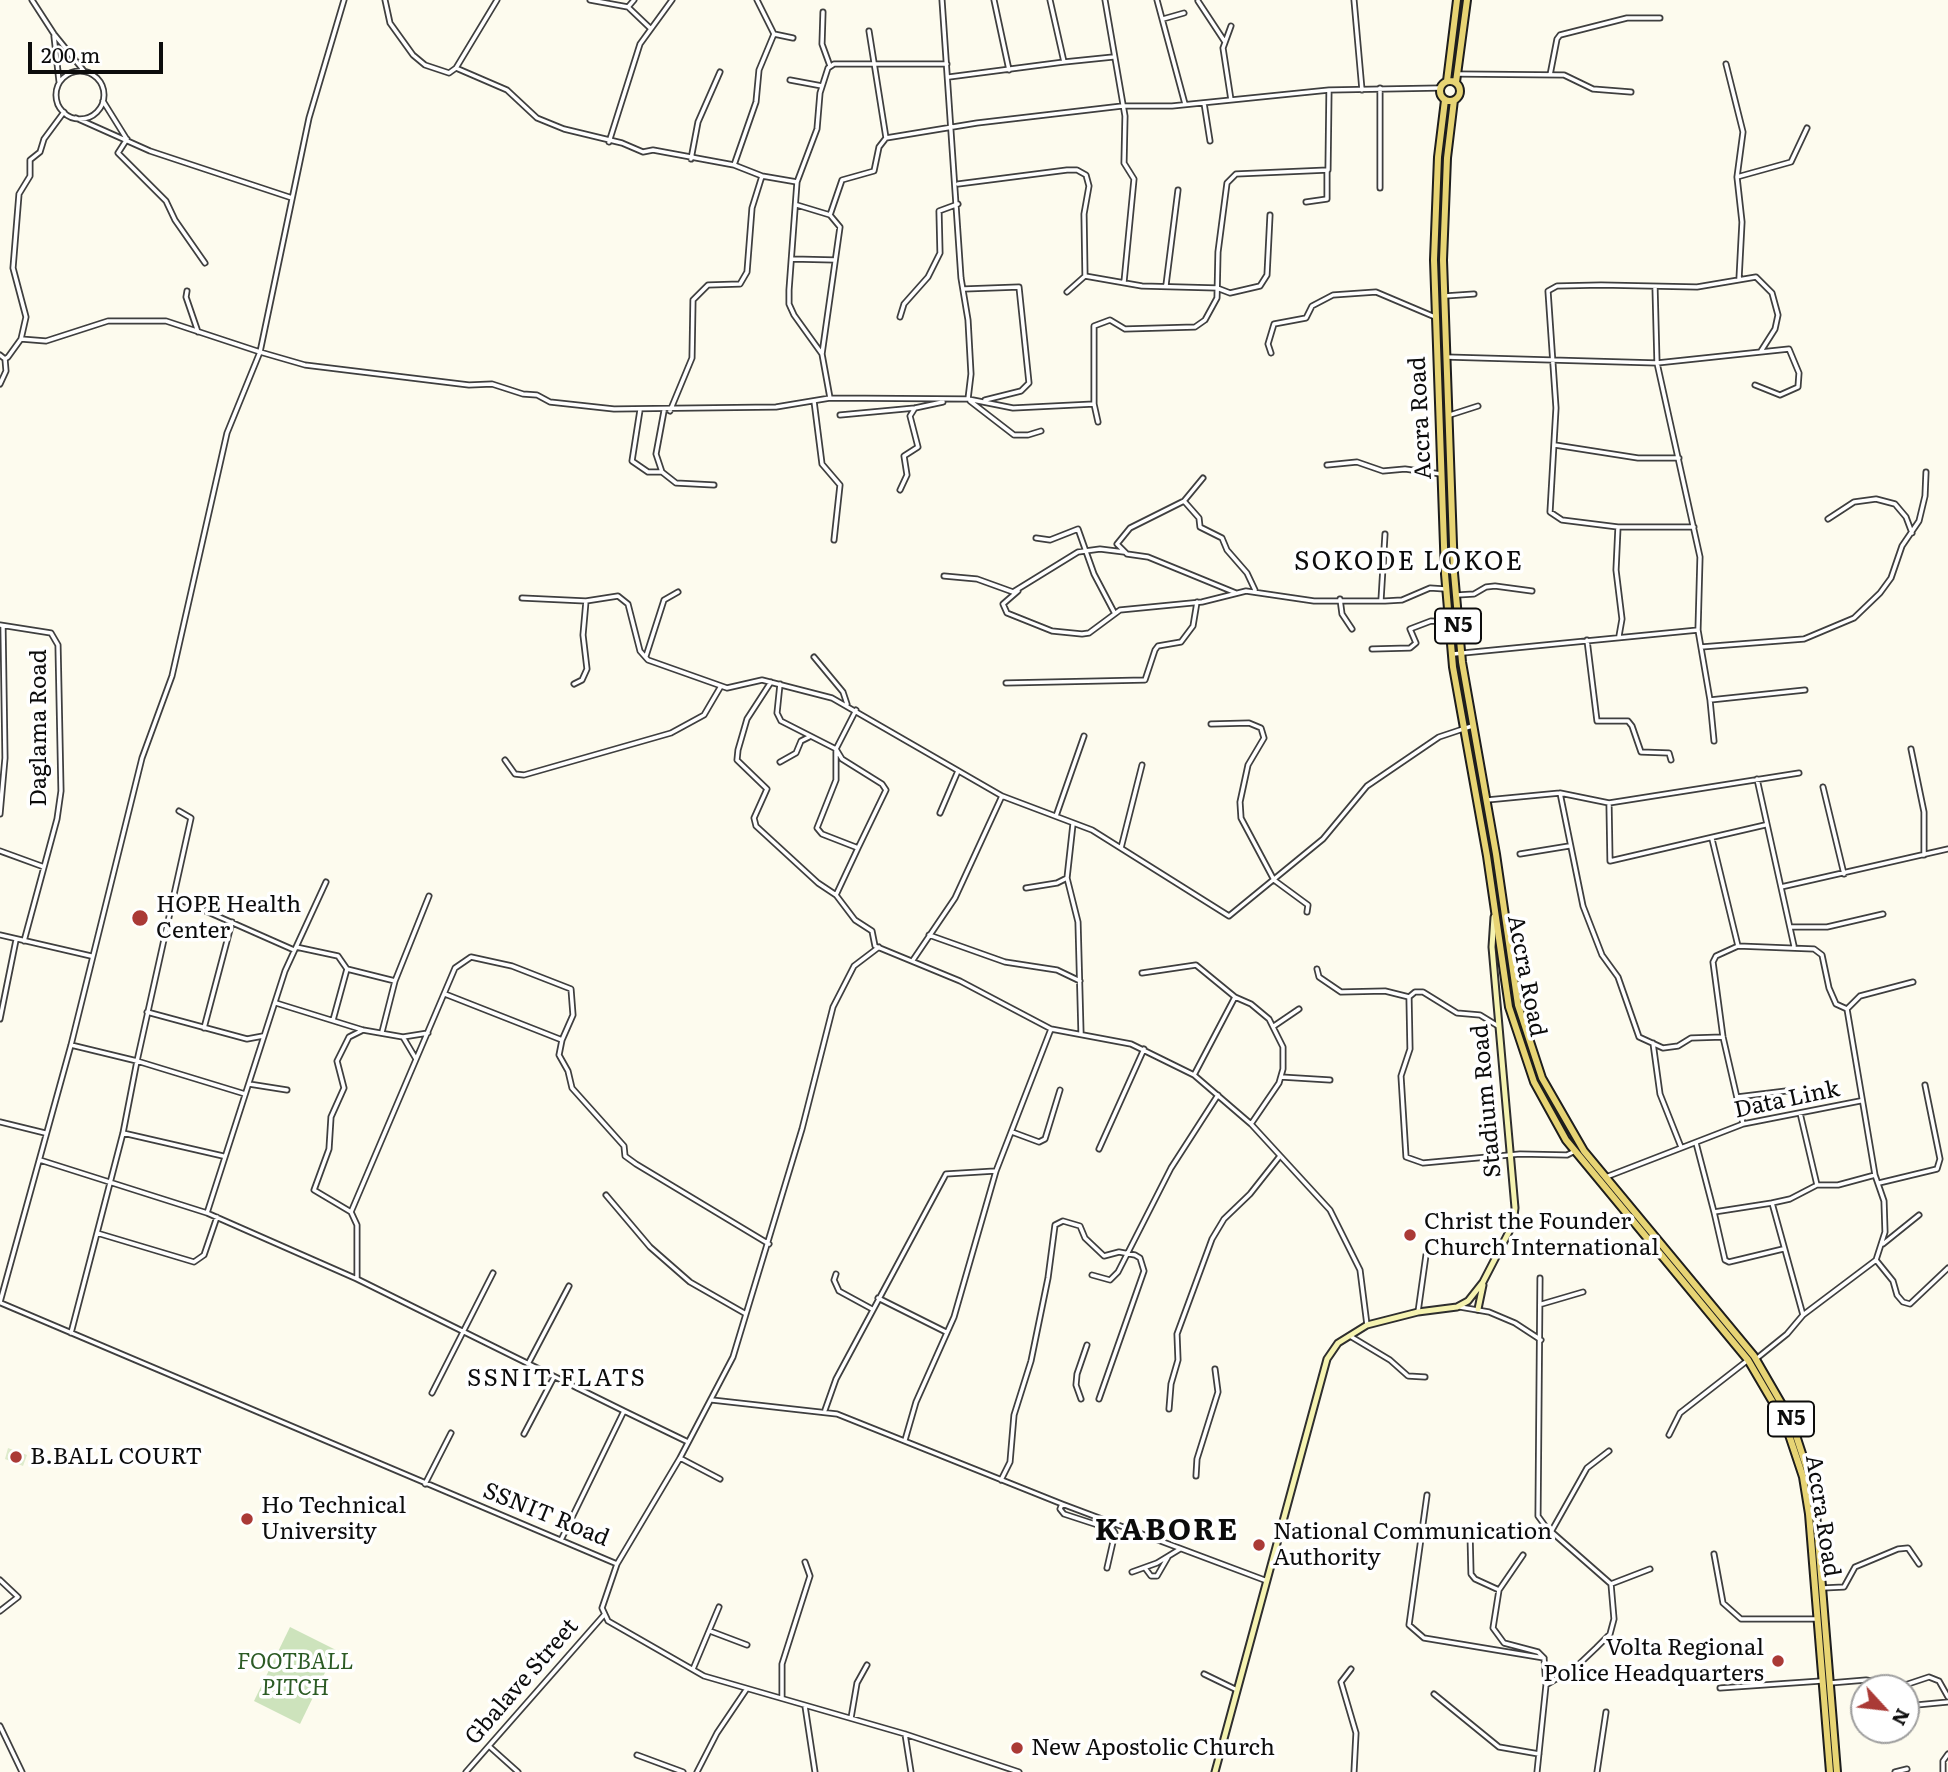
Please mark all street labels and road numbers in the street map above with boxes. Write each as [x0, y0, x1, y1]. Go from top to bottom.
street label: Accra Road [1404, 356, 1438, 480]
road number: N5 [1435, 608, 1481, 644]
street label: Daglama Road [25, 649, 53, 807]
street label: Accra Road [1501, 913, 1551, 1039]
street label: Stadium Road [1467, 1023, 1507, 1179]
street label: Data Link [1732, 1075, 1842, 1125]
road number: N5 [1768, 1402, 1814, 1436]
street label: Accra Road [1799, 1453, 1845, 1579]
street label: SSNIT Road [479, 1477, 613, 1553]
street label: Gbalave Street [460, 1613, 584, 1751]

